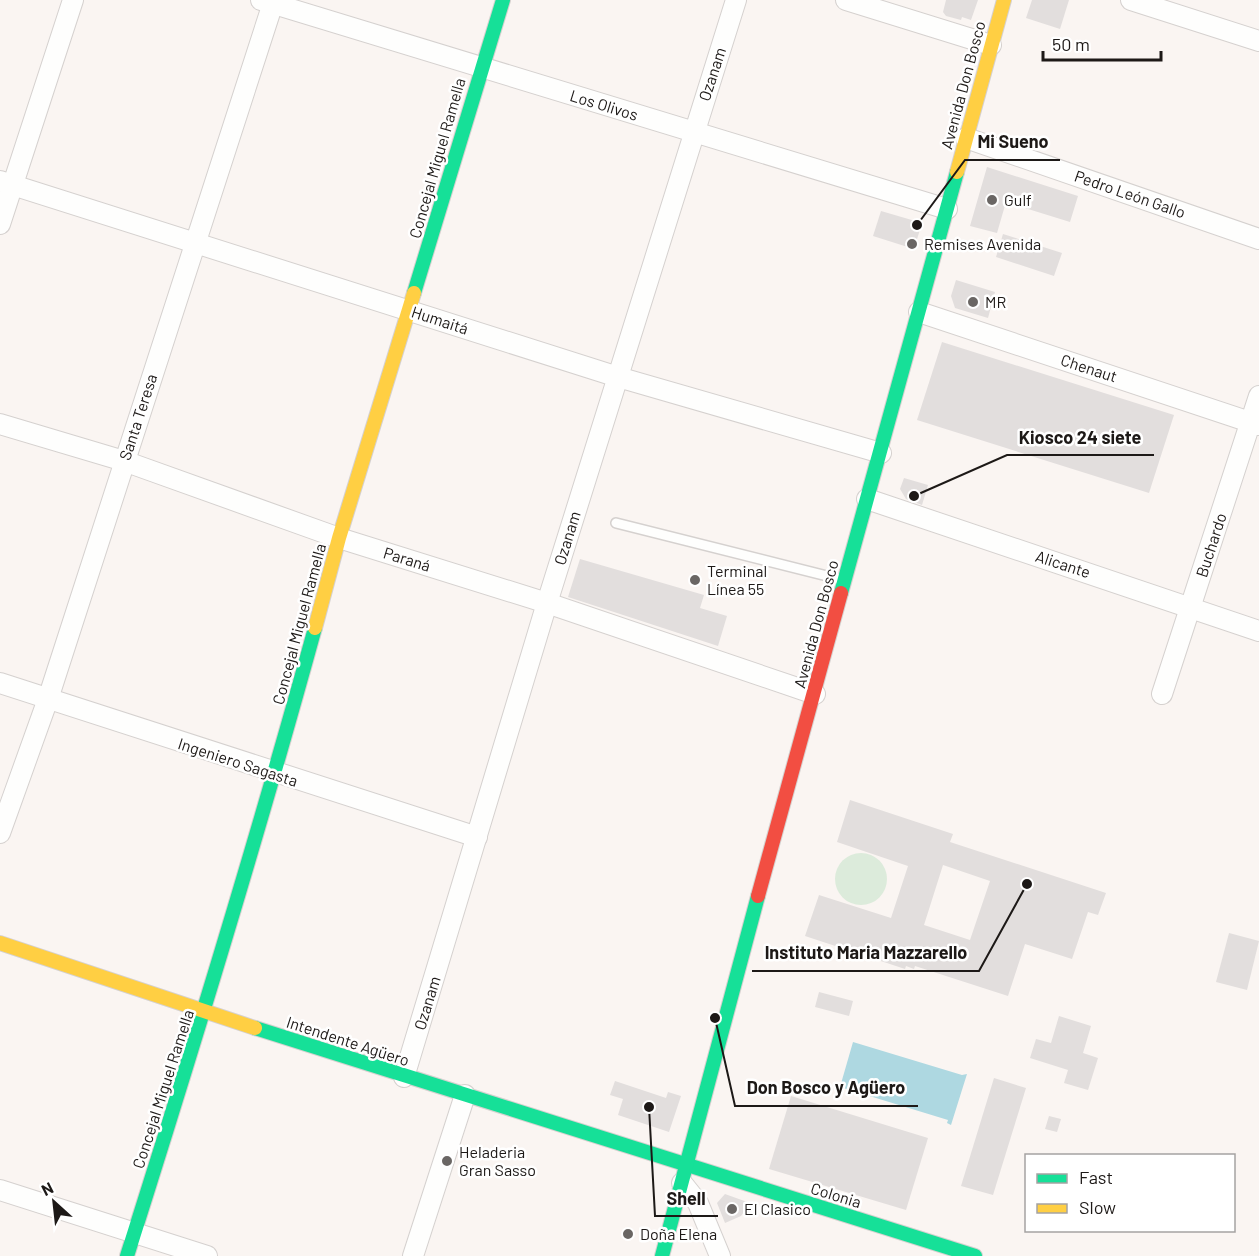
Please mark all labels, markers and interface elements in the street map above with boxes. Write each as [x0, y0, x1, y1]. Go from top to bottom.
street label: Avenida Don Bosco [936, 19, 989, 151]
scale bar [1043, 24, 1162, 62]
text: 50 m [1052, 33, 1090, 55]
street label: Ozanam [694, 45, 729, 103]
street label: Concejal Miguel Ramella [405, 75, 469, 240]
street label: Los Olivos [568, 85, 640, 124]
callout: Mi Sueno [965, 124, 1060, 160]
text: Mi Sueno [977, 130, 1049, 152]
street label: Pedro León Gallo [1072, 166, 1188, 221]
place label: Gulf [1004, 190, 1032, 209]
marker: Gulf [985, 193, 999, 207]
place label: Remises Avenida [924, 234, 1041, 253]
marker: Remises Avenida [905, 237, 919, 251]
place label: MR [985, 292, 1006, 311]
marker: MR [966, 295, 980, 309]
street label: Humaitá [409, 301, 471, 338]
street label: Chenaut [1059, 350, 1120, 386]
street label: Santa Teresa [115, 371, 160, 462]
callout: Kiosco 24 siete [1007, 419, 1154, 455]
text: Kiosco 24 siete [1019, 426, 1141, 448]
street label: Ozanam [549, 509, 584, 567]
street label: Buchardo [1191, 510, 1230, 580]
street label: Concejal Miguel Ramella [268, 541, 329, 706]
street label: Paraná [381, 542, 433, 575]
street label: Alicante [1033, 546, 1093, 581]
street label: Avenida Don Bosco [789, 558, 842, 690]
place label: Terminal Línea 55 [707, 561, 767, 598]
marker: Terminal Línea 55 [688, 573, 702, 587]
street label: Ingeniero Sagasta [176, 733, 300, 790]
callout: Instituto Maria Mazzarello [752, 935, 979, 971]
text: Instituto Maria Mazzarello [765, 941, 967, 963]
street label: Ozanam [409, 974, 444, 1032]
street label: Concejal Miguel Ramella [128, 1007, 197, 1171]
street label: Intendente Agüero [284, 1012, 412, 1069]
callout: Don Bosco y Agüero [735, 1070, 918, 1106]
text: Don Bosco y Agüero [747, 1076, 905, 1098]
place label: Heladeria Gran Sasso [459, 1142, 536, 1179]
marker: Heladeria Gran Sasso [440, 1154, 454, 1168]
legend [1025, 1154, 1235, 1232]
text: Fast [1079, 1166, 1113, 1188]
north arrow [24, 1172, 84, 1232]
text: N [38, 1177, 56, 1199]
street label: Colonia [809, 1178, 864, 1211]
callout: Shell [655, 1180, 718, 1216]
text: Shell [666, 1187, 706, 1209]
text: Slow [1079, 1196, 1116, 1218]
place label: El Clasico [744, 1199, 811, 1218]
marker: El Clasico [725, 1202, 739, 1216]
place label: Doña Elena [640, 1224, 717, 1243]
marker: Doña Elena [621, 1227, 635, 1241]

